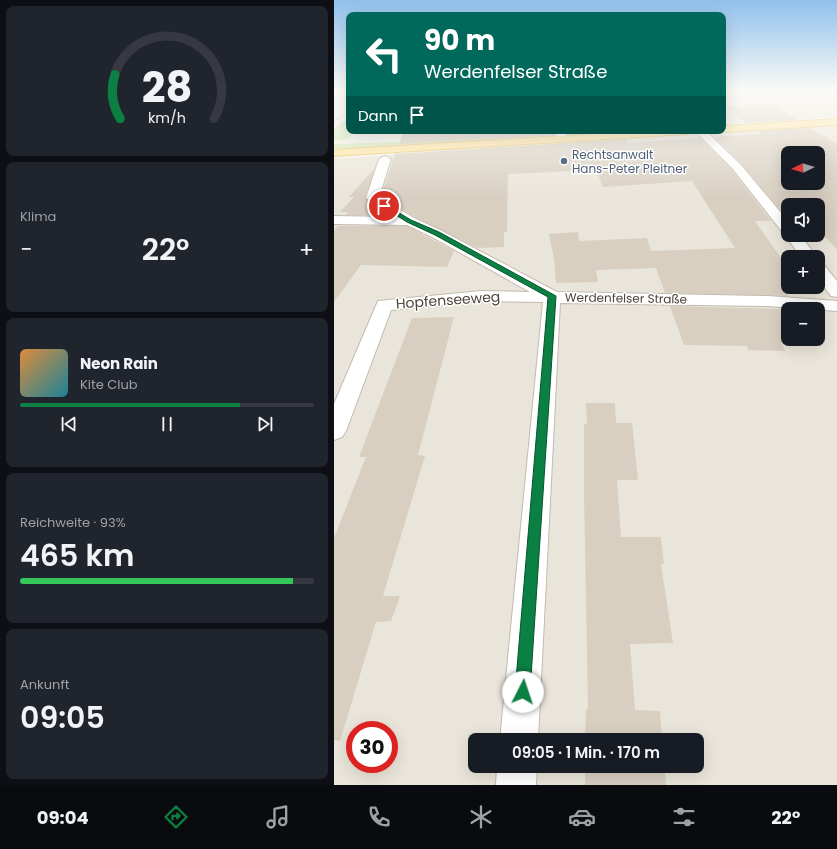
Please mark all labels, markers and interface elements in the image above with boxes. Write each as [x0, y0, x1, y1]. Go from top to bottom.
text: 90 m [424, 21, 495, 60]
icon: left [358, 28, 410, 80]
text: 28 [142, 58, 192, 117]
text: Werdenfelser Straße [424, 59, 607, 84]
icon: arrive [406, 104, 428, 126]
text: Dann [358, 105, 398, 126]
text: km/h [148, 107, 186, 127]
place label: Rechtsanwalt Hans-Peter Pleitner [572, 146, 688, 177]
north arrow [781, 146, 825, 190]
map controls [781, 146, 825, 346]
marker: Rechtsanwalt Hans-Peter Pleitner [559, 156, 569, 166]
pin [367, 189, 401, 223]
icon: arrive [373, 195, 395, 217]
button: sound [781, 198, 825, 242]
text: Klima [20, 207, 56, 226]
text: 22° [142, 228, 189, 271]
text: − [20, 234, 32, 265]
text: + [299, 234, 314, 265]
button: + [781, 250, 825, 294]
street label: Hopfenseeweg [395, 286, 501, 314]
street label: Werdenfelser Straße [565, 288, 687, 308]
button: − [781, 302, 825, 346]
text: Neon Rain [80, 353, 158, 374]
text: Kite Club [80, 375, 138, 394]
icon: previous [58, 413, 80, 435]
icon: pause [156, 413, 178, 435]
icon: next [254, 413, 276, 435]
text: Reichweite · 93% [20, 513, 126, 532]
text: 465 km [20, 534, 134, 577]
position arrow [502, 671, 544, 713]
text: Ankunft [20, 675, 69, 694]
text: 09:05 [20, 696, 105, 739]
speed limit sign: 30 [346, 721, 398, 773]
text: 09:05 · 1 Min. · 170 m [512, 742, 660, 763]
icon: directions [162, 803, 190, 831]
icon: music [264, 803, 292, 831]
icon: phone [365, 803, 393, 831]
icon: climate [467, 803, 495, 831]
icon: car [568, 803, 596, 831]
icon: filters [670, 803, 698, 831]
text: 09:04 [37, 805, 89, 830]
text: 22° [771, 805, 800, 830]

